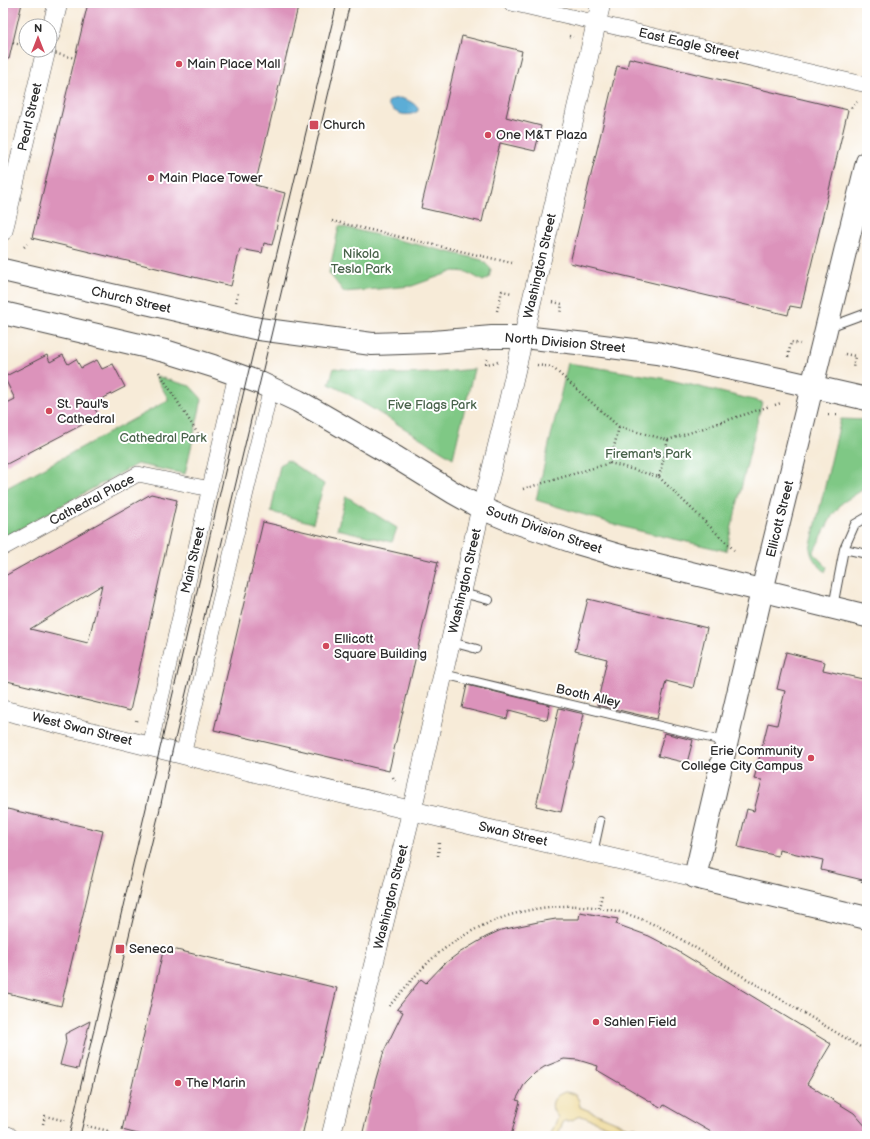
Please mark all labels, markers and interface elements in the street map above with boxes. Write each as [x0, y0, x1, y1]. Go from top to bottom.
north arrow [18, 18, 58, 58]
text: N [34, 22, 42, 35]
street label: East Eagle Street [637, 25, 741, 63]
place label: Main Place Mall [187, 56, 280, 72]
marker: Main Place Mall [174, 59, 184, 69]
street label: Pearl Street [14, 81, 46, 153]
place label: Church [323, 117, 365, 133]
marker: Church [308, 119, 320, 131]
place label: One M&T Plaza [496, 127, 587, 143]
marker: One M&T Plaza [483, 130, 493, 140]
place label: Main Place Tower [159, 170, 263, 186]
marker: Main Place Tower [146, 173, 156, 183]
street label: Washington Street [520, 212, 560, 320]
park label: Nikola Tesla Park [331, 246, 392, 277]
street label: Church Street [90, 283, 172, 317]
street label: North Division Street [504, 330, 626, 356]
place label: St. Paul's Cathedral [57, 396, 115, 427]
park label: Five Flags Park [387, 397, 477, 413]
marker: St. Paul's Cathedral [44, 406, 54, 416]
park label: Cathedral Park [119, 430, 207, 446]
park label: Fireman's Park [605, 446, 692, 462]
street label: Cathedral Place [47, 471, 138, 529]
street label: Ellicott Street [763, 479, 797, 559]
street label: South Division Street [484, 503, 604, 557]
street label: Main Street [178, 525, 208, 595]
street label: Washington Street [445, 527, 485, 635]
place label: Ellicott Square Building [334, 631, 427, 662]
marker: Ellicott Square Building [321, 641, 331, 651]
street label: Booth Alley [554, 681, 622, 711]
street label: West Swan Street [30, 709, 134, 749]
place label: Erie Community College City Campus [681, 743, 804, 774]
marker: Erie Community College City Campus [806, 753, 816, 763]
street label: Swan Street [477, 818, 549, 850]
street label: Washington Street [370, 843, 412, 951]
place label: Seneca [129, 941, 174, 957]
marker: Seneca [114, 943, 126, 955]
place label: Sahlen Field [604, 1014, 677, 1030]
marker: Sahlen Field [591, 1017, 601, 1027]
place label: The Marin [186, 1075, 246, 1091]
marker: The Marin [173, 1078, 183, 1088]

